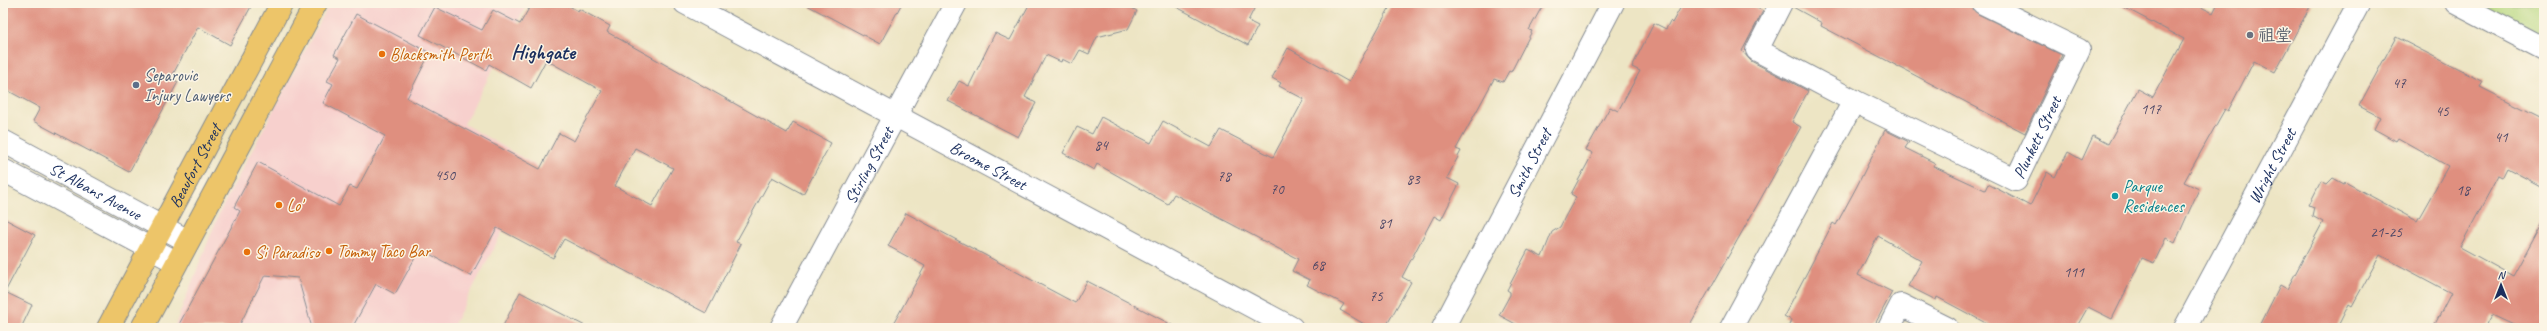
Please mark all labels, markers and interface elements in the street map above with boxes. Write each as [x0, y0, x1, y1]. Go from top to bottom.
place label: 祖堂 [2258, 25, 2292, 46]
marker: 祖堂 [2245, 30, 2255, 40]
district label: Highgate [511, 39, 577, 65]
place label: Blacksmith Perth [390, 44, 493, 65]
marker: Blacksmith Perth [377, 49, 387, 59]
place label: Separovic Injury Lawyers [144, 65, 231, 106]
house number: 47 [2392, 74, 2407, 93]
marker: Separovic Injury Lawyers [131, 80, 141, 90]
street label: Plunkett Street [2008, 91, 2067, 182]
house number: 117 [2141, 100, 2162, 119]
house number: 45 [2435, 102, 2450, 121]
street label: Beaufort Street [164, 119, 227, 211]
street label: Stirling Street [840, 121, 899, 207]
street label: Smith Street [1503, 123, 1557, 202]
street label: Wright Street [2244, 123, 2302, 207]
house number: 41 [2494, 128, 2509, 147]
house number: 84 [1094, 136, 1109, 155]
street label: Broome Street [946, 137, 1032, 196]
street label: St Albans Avenue [46, 158, 146, 225]
house number: 450 [435, 166, 456, 185]
house number: 78 [1217, 167, 1232, 186]
house number: 83 [1406, 170, 1421, 189]
place label: Parque Residences [2123, 176, 2185, 217]
house number: 70 [1270, 180, 1285, 199]
house number: 18 [2456, 181, 2471, 200]
marker: Parque Residences [2110, 191, 2120, 201]
place label: Lo' [287, 195, 305, 216]
marker: Lo' [274, 200, 284, 210]
house number: 81 [1378, 214, 1393, 233]
house number: 21-25 [2370, 223, 2403, 242]
place label: Tommy Taco Bar [337, 241, 432, 262]
place label: Si Paradiso [255, 242, 321, 263]
marker: Tommy Taco Bar [324, 246, 334, 256]
marker: Si Paradiso [242, 247, 252, 257]
house number: 68 [1311, 256, 1326, 275]
house number: 111 [2064, 263, 2085, 282]
north arrow [2481, 265, 2521, 305]
text: N [2498, 268, 2507, 282]
house number: 75 [1369, 287, 1384, 306]

